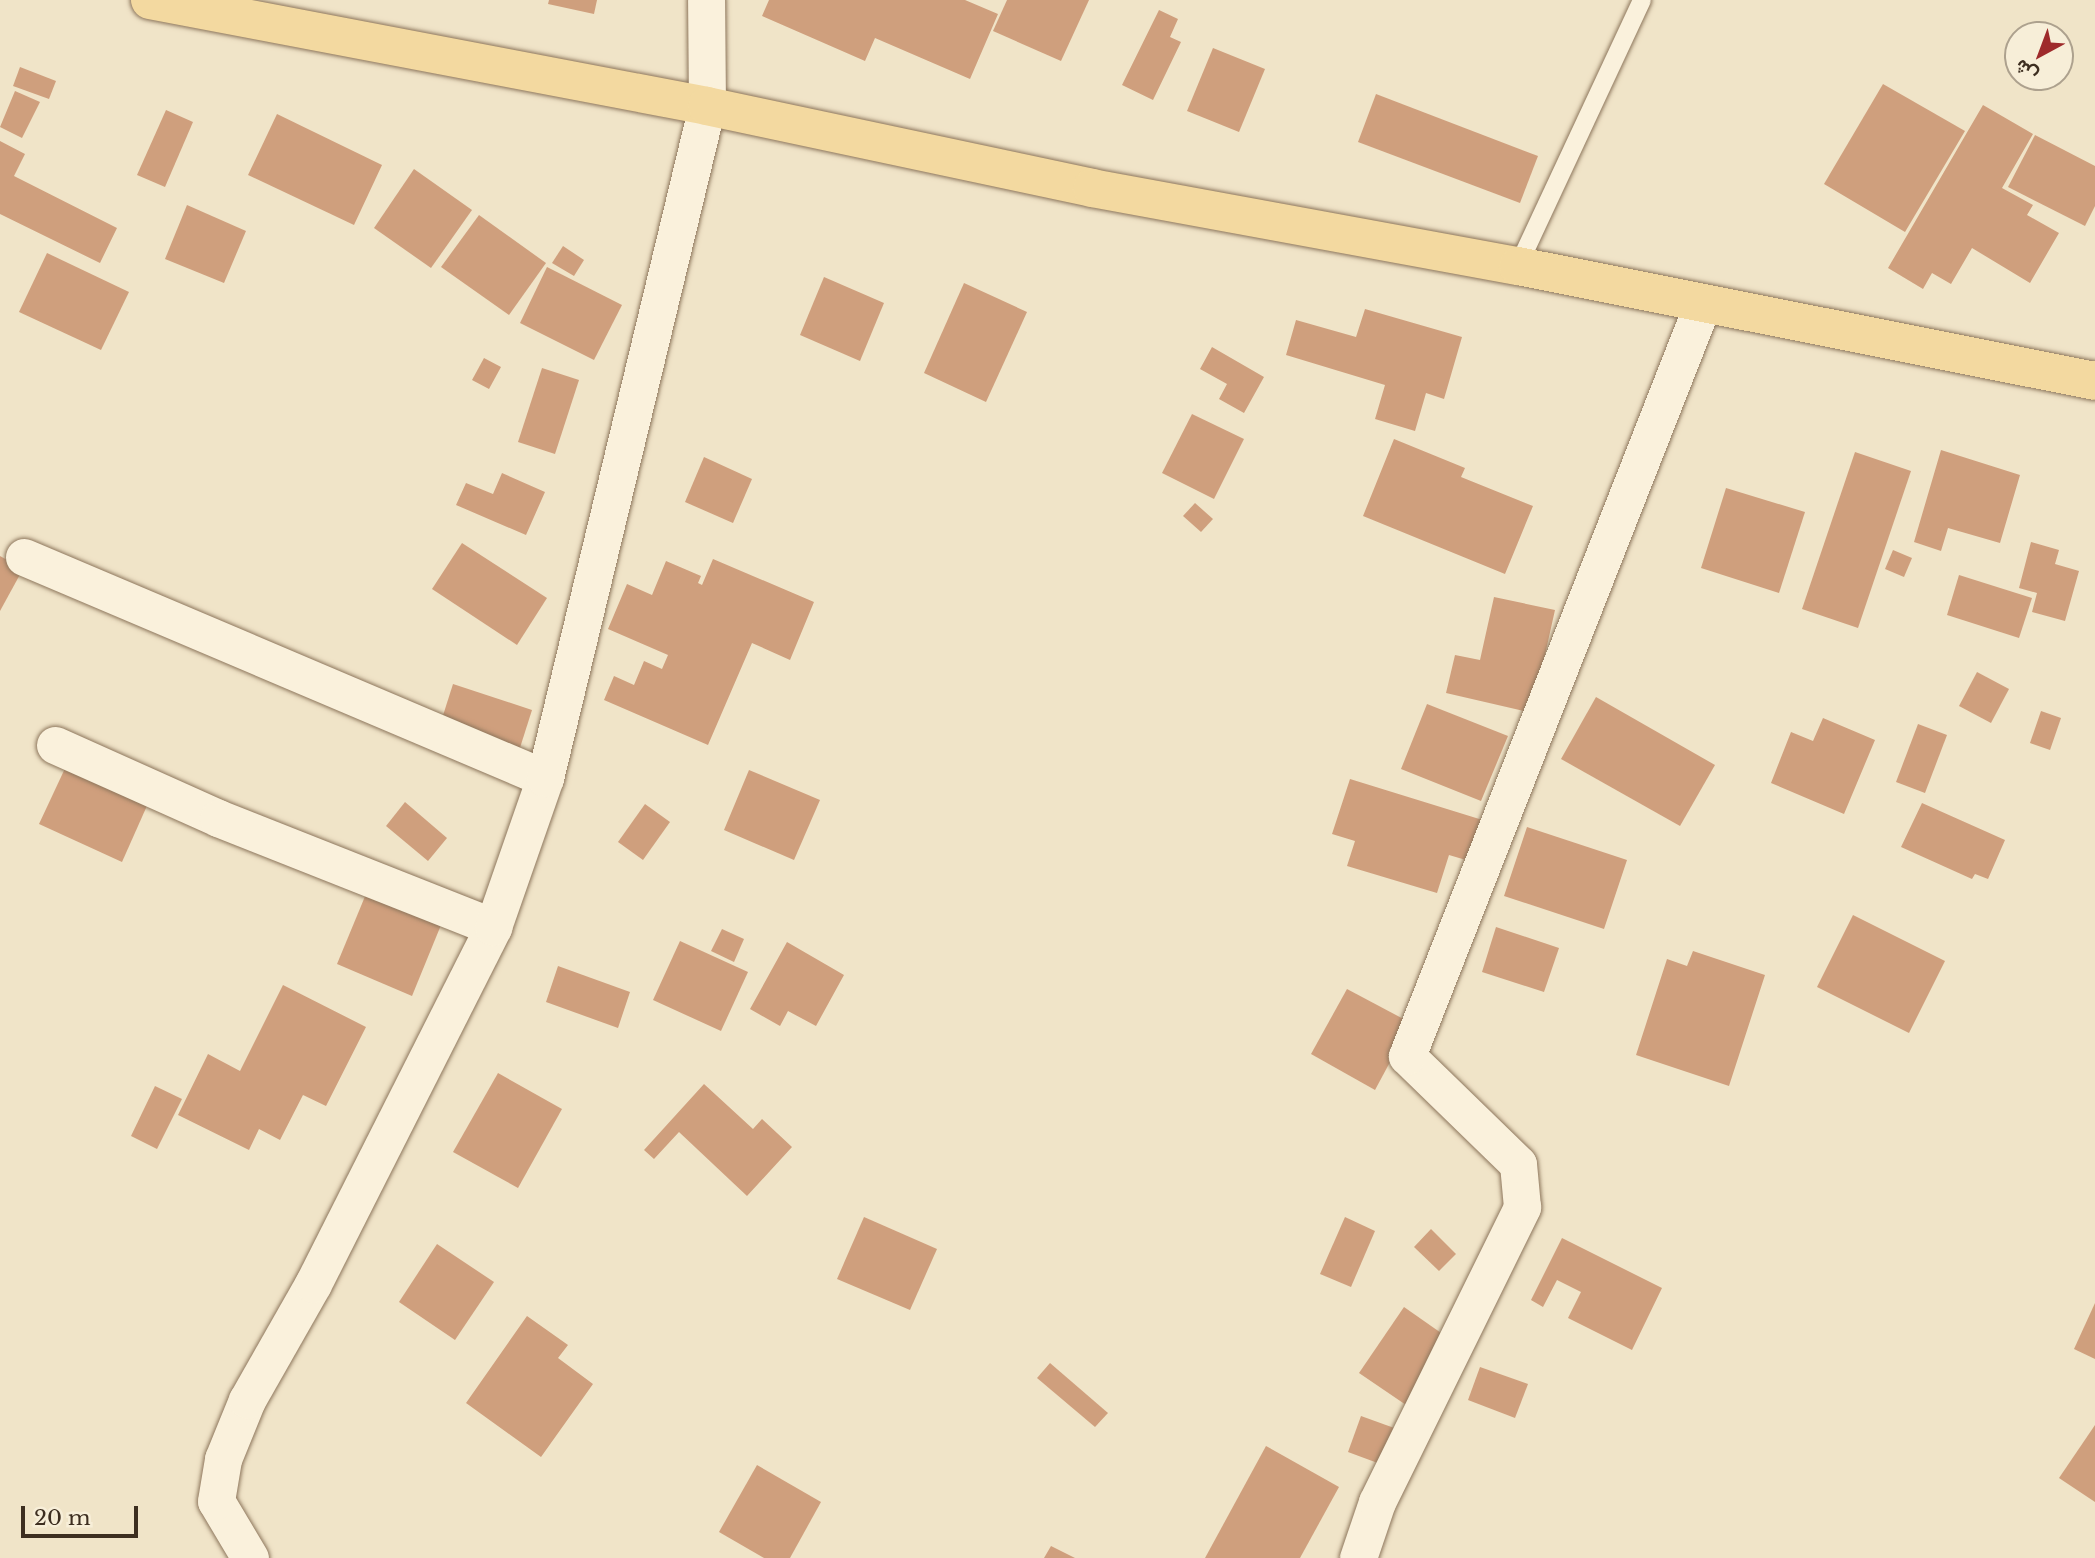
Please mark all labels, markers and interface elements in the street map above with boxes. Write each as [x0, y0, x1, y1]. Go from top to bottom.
north arrow [2004, 21, 2074, 91]
text: ش [2010, 55, 2042, 87]
scale bar [24, 1492, 142, 1536]
text: 20 m [34, 1505, 91, 1531]

